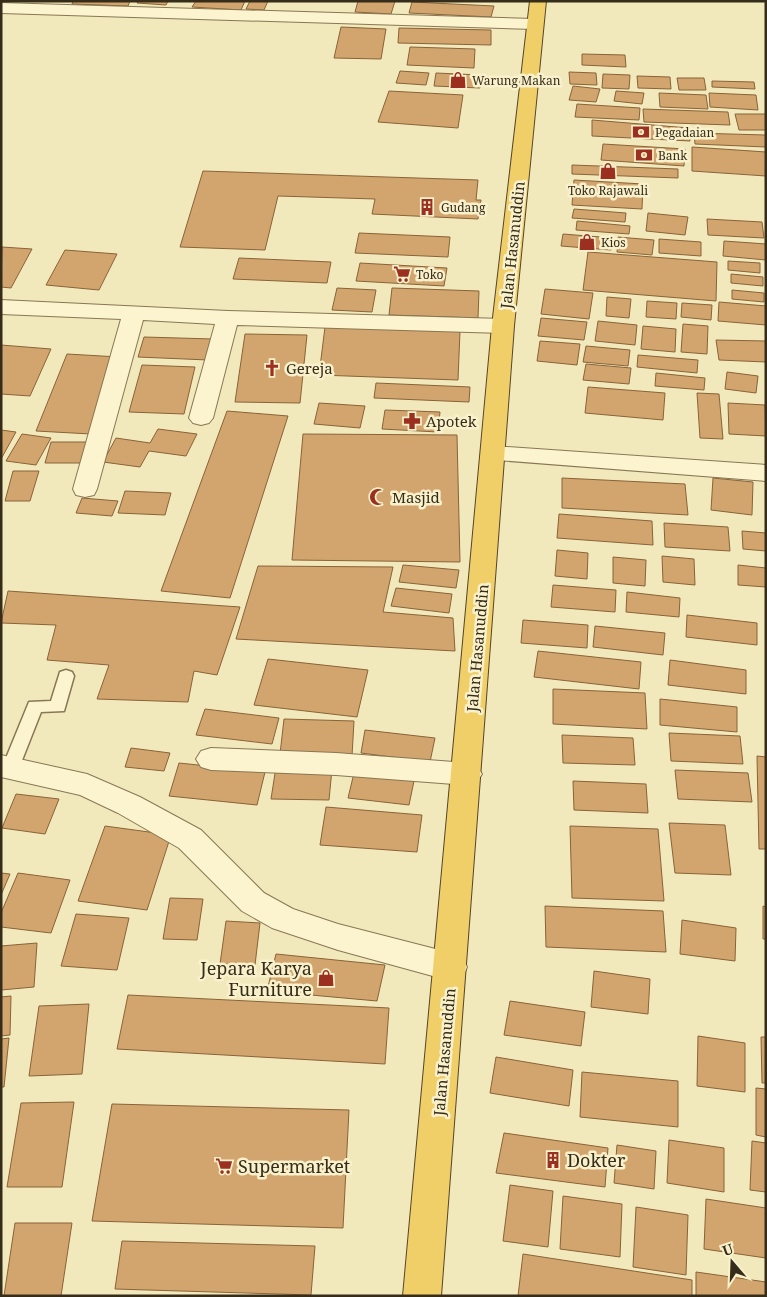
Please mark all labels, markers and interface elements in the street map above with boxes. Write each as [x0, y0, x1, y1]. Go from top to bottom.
shop icon: Warung Makan [448, 70, 468, 90]
place label: Warung Makan [472, 72, 561, 89]
bank icon: Pegadaian [631, 122, 651, 142]
place label: Pegadaian [655, 124, 715, 141]
bank icon: Bank [634, 145, 654, 165]
place label: Bank [658, 147, 688, 164]
shop icon: Toko Rajawali [598, 161, 618, 181]
street label: Jalan Hasanuddin [495, 180, 529, 311]
place label: Toko Rajawali [568, 182, 648, 199]
building icon: Gudang [417, 197, 437, 217]
place label: Gudang [441, 199, 486, 216]
shop icon: Kios [577, 232, 597, 252]
place label: Kios [601, 234, 626, 251]
supermarket icon: Toko [392, 264, 412, 284]
place label: Toko [416, 266, 443, 283]
church icon: Gereja [262, 358, 282, 378]
place label: Gereja [286, 358, 333, 378]
pharmacy icon: Apotek [402, 411, 422, 431]
place label: Apotek [426, 411, 477, 431]
mosque icon: Masjid [368, 487, 388, 507]
place label: Masjid [392, 487, 440, 507]
street label: Jalan Hasanuddin [461, 583, 493, 714]
place label: Jepara Karya Furniture [199, 956, 312, 1001]
shop icon: Jepara Karya Furniture [316, 968, 336, 988]
street label: Jalan Hasanuddin [428, 987, 460, 1118]
place label: Dokter [567, 1148, 626, 1172]
building icon: Dokter [543, 1150, 563, 1170]
place label: Supermarket [238, 1154, 350, 1178]
supermarket icon: Supermarket [214, 1156, 234, 1176]
north arrow [707, 1237, 757, 1287]
text: U [720, 1238, 736, 1260]

